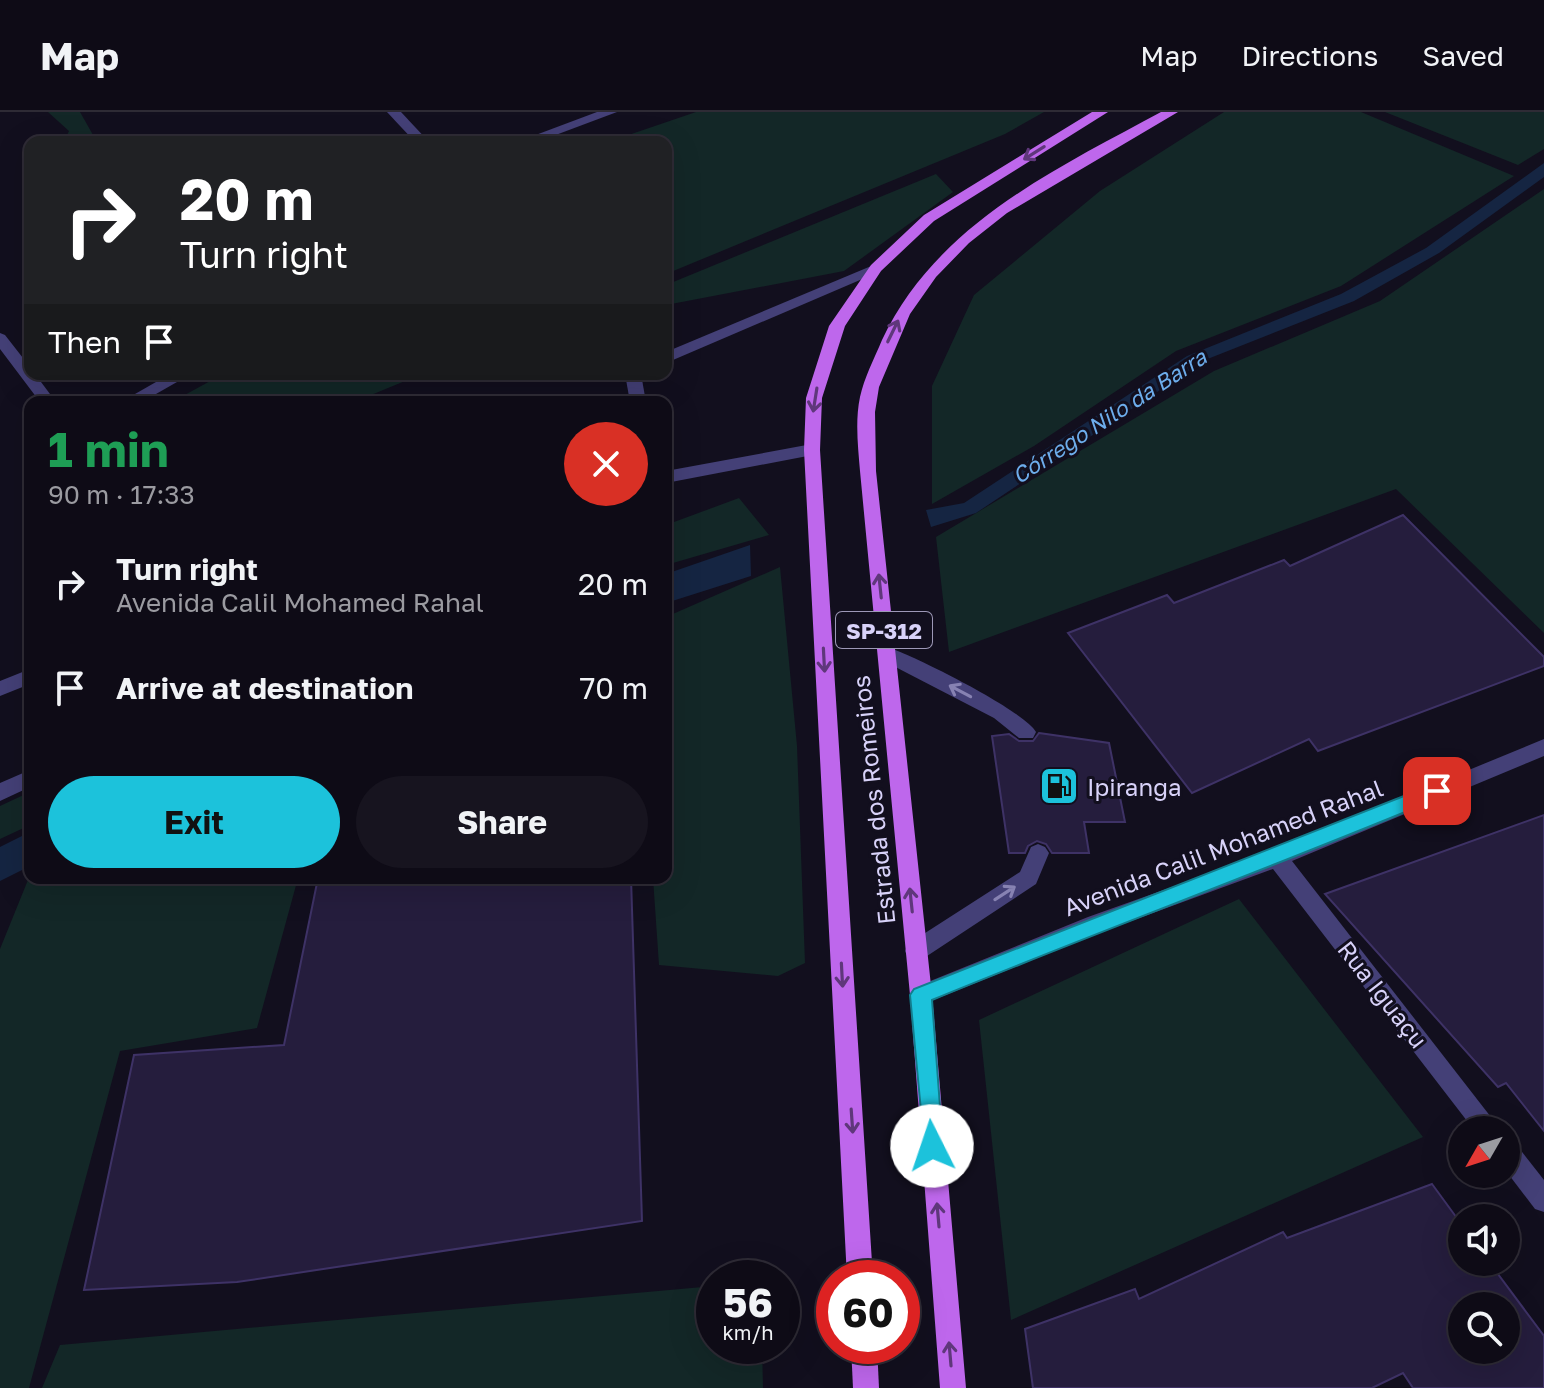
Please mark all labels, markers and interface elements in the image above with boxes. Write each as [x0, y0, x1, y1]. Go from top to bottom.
text: Map [40, 33, 119, 78]
text: Map [1140, 39, 1197, 72]
text: Directions [1241, 39, 1378, 72]
text: Saved [1422, 39, 1504, 72]
one-way arrow [1023, 145, 1046, 161]
text: 20 m [180, 165, 314, 232]
icon: right [48, 168, 152, 272]
text: Turn right [180, 233, 348, 276]
icon: arrive [137, 320, 181, 364]
one-way arrow [886, 320, 901, 344]
text: Then [48, 324, 121, 360]
water label: Córrego Nilo da Barra [1007, 342, 1213, 489]
one-way arrow [807, 387, 822, 413]
text: 1 min [48, 420, 169, 478]
button: close [564, 422, 648, 506]
text: 90 m · 17:33 [48, 479, 195, 510]
text: Turn right [116, 551, 258, 587]
icon: right [48, 562, 92, 606]
text: 20 m [578, 566, 648, 602]
one-way arrow [872, 573, 887, 600]
text: Avenida Calil Mohamed Rahal [116, 587, 484, 618]
road number: SP-312 [836, 612, 932, 648]
one-way arrow [817, 646, 832, 673]
icon: arrive [48, 666, 92, 710]
text: Arrive at destination [116, 670, 413, 706]
text: 70 m [579, 670, 648, 706]
street label: Estrada dos Romeiros [846, 674, 900, 926]
one-way arrow [949, 683, 972, 699]
pin [1403, 757, 1471, 825]
fuel station icon: Ipiranga [1038, 765, 1080, 807]
icon: arrive [1415, 769, 1459, 813]
place label: Ipiranga [1087, 772, 1182, 801]
street label: Avenida Calil Mohamed Rahal [1059, 773, 1387, 921]
button: Exit [48, 776, 340, 868]
button: Share [356, 776, 648, 868]
one-way arrow [993, 885, 1016, 901]
one-way arrow [904, 888, 919, 914]
street label: Rua Iguaçu [1332, 935, 1434, 1053]
one-way arrow [835, 961, 850, 988]
position arrow [890, 1104, 974, 1188]
one-way arrow [844, 1107, 859, 1134]
north arrow [1448, 1116, 1520, 1188]
map controls [1448, 1116, 1520, 1364]
one-way arrow [930, 1202, 945, 1229]
button: sound [1448, 1204, 1520, 1276]
speed limit sign: 60 [816, 1260, 920, 1364]
text: 56 [723, 1278, 773, 1326]
button: search [1448, 1292, 1520, 1364]
text: km/h [723, 1320, 773, 1344]
one-way arrow [942, 1341, 957, 1368]

